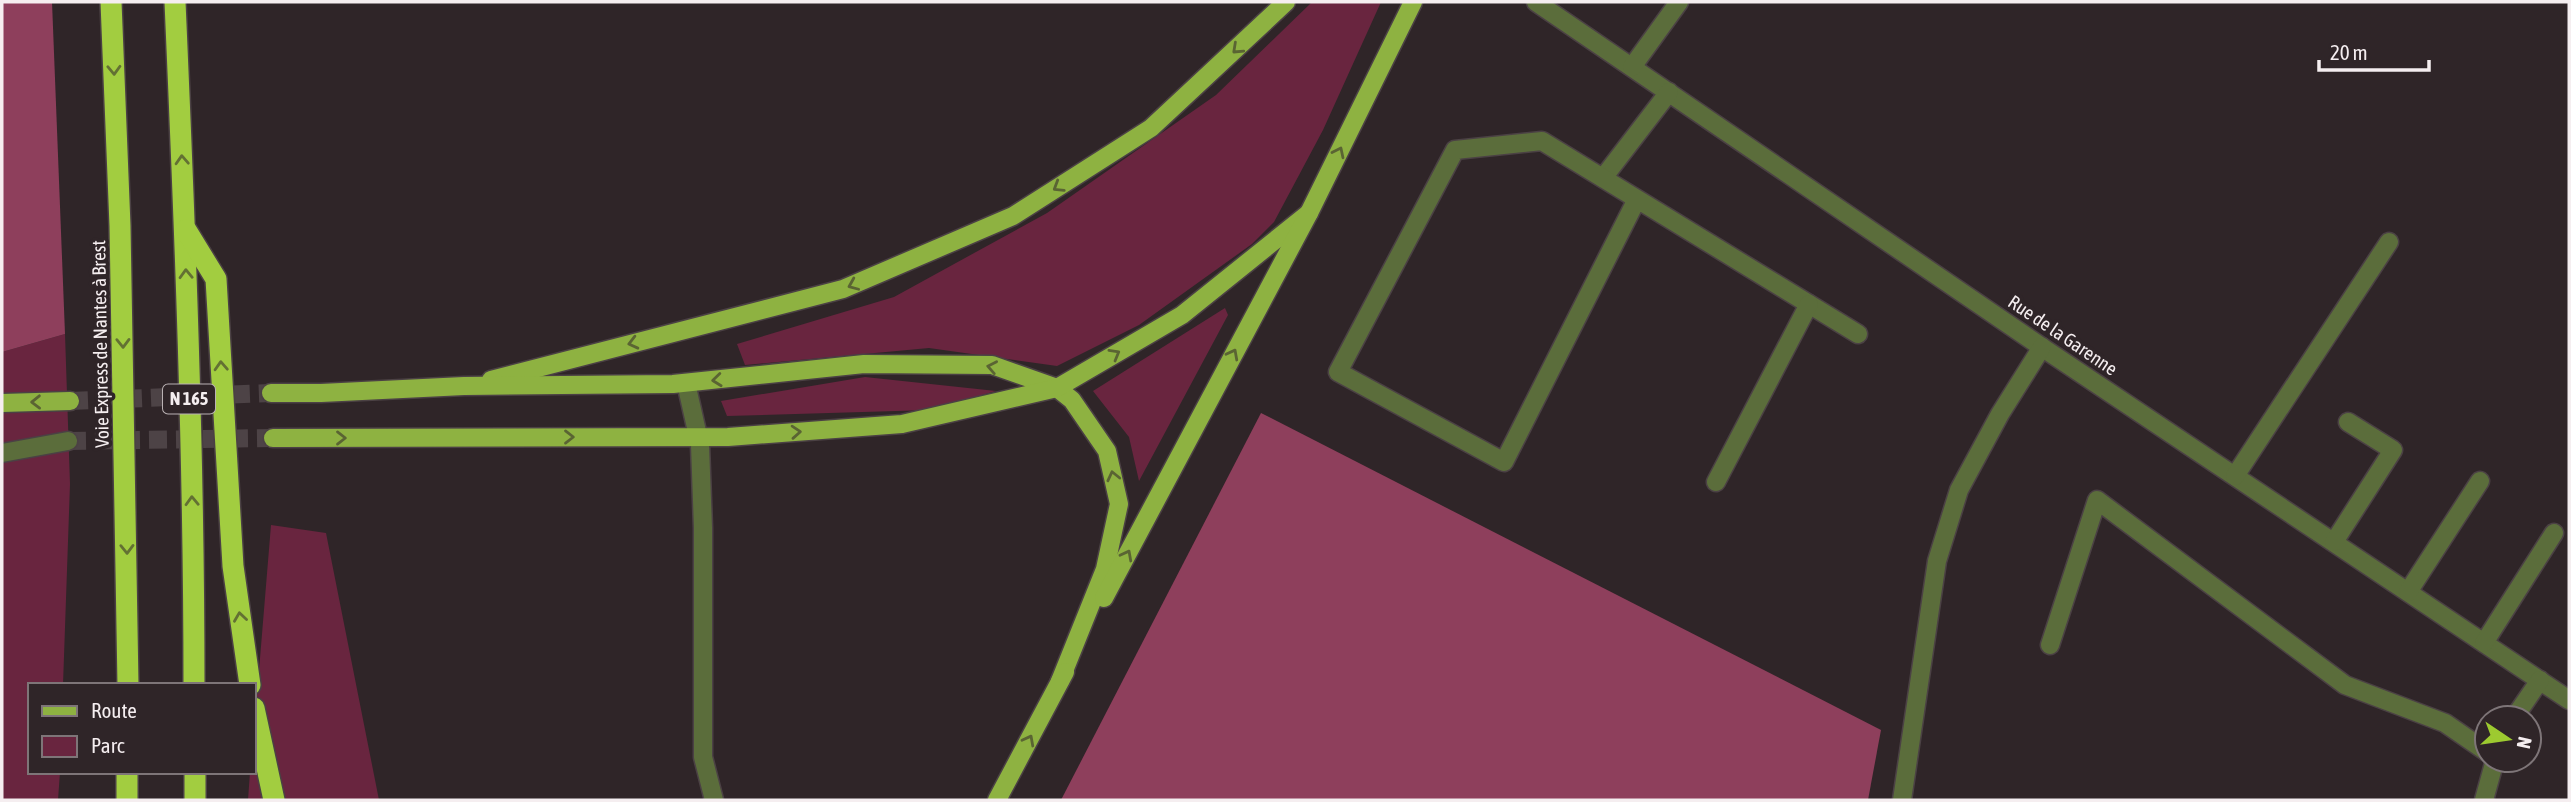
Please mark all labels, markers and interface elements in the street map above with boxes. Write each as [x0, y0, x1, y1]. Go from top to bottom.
scale bar [2319, 28, 2429, 72]
text: 20 m [2330, 40, 2368, 64]
one-way arrow [1232, 41, 1245, 53]
one-way arrow [107, 65, 122, 76]
one-way arrow [1331, 147, 1345, 159]
one-way arrow [174, 155, 189, 166]
one-way arrow [1052, 179, 1065, 192]
street label: Voie Express de Nantes à Brest [87, 240, 113, 448]
one-way arrow [178, 268, 194, 279]
one-way arrow [847, 277, 860, 291]
street label: Rue de la Garenne [2004, 290, 2122, 380]
one-way arrow [627, 335, 639, 349]
one-way arrow [115, 338, 131, 349]
one-way arrow [1108, 349, 1121, 362]
one-way arrow [1225, 349, 1239, 362]
one-way arrow [214, 360, 229, 371]
one-way arrow [986, 360, 998, 375]
one-way arrow [711, 372, 723, 387]
road number: N 165 [163, 384, 215, 414]
one-way arrow [30, 394, 41, 410]
one-way arrow [791, 425, 802, 440]
one-way arrow [564, 429, 574, 445]
one-way arrow [336, 430, 347, 446]
one-way arrow [1107, 470, 1121, 482]
one-way arrow [184, 496, 200, 506]
one-way arrow [119, 545, 135, 555]
one-way arrow [1118, 550, 1132, 563]
one-way arrow [233, 611, 248, 623]
legend [28, 683, 256, 774]
text: Route [91, 698, 137, 722]
north arrow [2473, 704, 2543, 774]
text: Parc [91, 733, 125, 757]
one-way arrow [1020, 735, 1034, 748]
text: N [2513, 735, 2537, 751]

